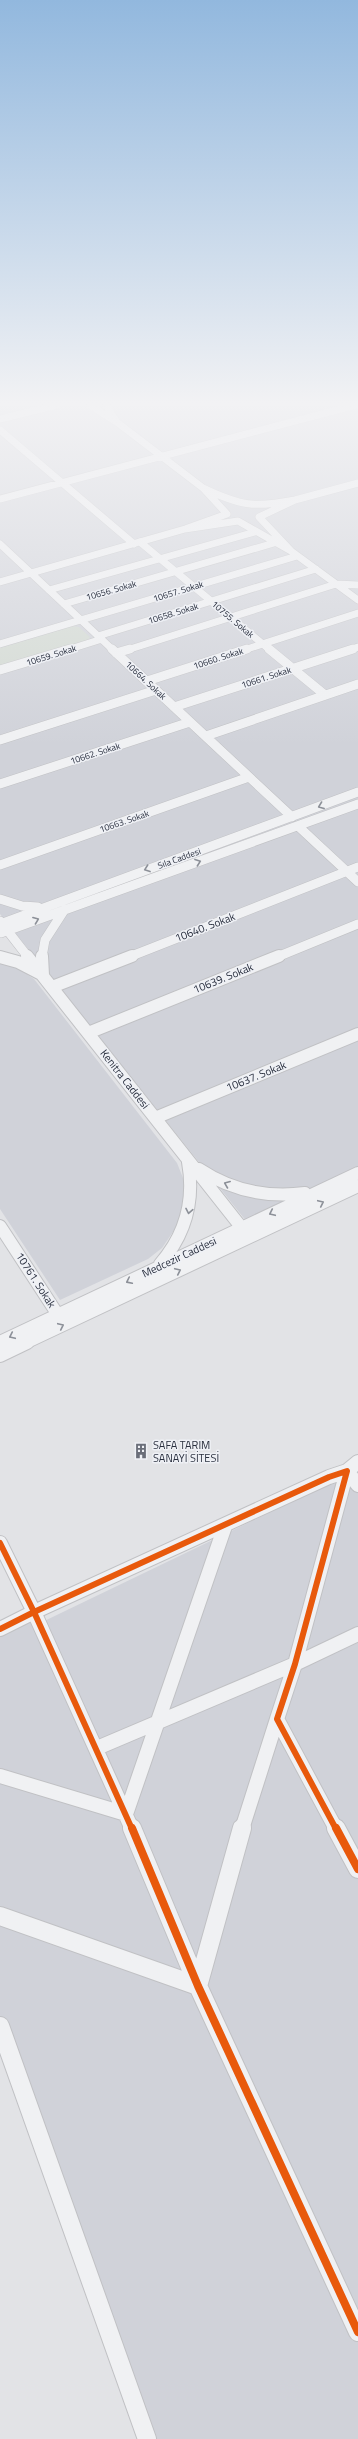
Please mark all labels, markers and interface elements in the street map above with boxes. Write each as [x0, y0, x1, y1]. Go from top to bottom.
street label: 10656. Sokak [84, 576, 138, 603]
street label: 10657. Sokak [151, 577, 205, 605]
street label: 10755. Sokak [209, 597, 258, 641]
street label: 10658. Sokak [146, 599, 200, 627]
street label: 10659. Sokak [24, 641, 78, 669]
street label: 10660. Sokak [191, 644, 245, 672]
street label: 10664. Sokak [123, 658, 170, 703]
street label: 10661. Sokak [239, 663, 293, 691]
street label: 10662. Sokak [68, 739, 122, 767]
one-way arrow [318, 801, 325, 809]
street label: 10663. Sokak [97, 806, 151, 836]
street label: Sıla Caddesi [156, 844, 202, 872]
one-way arrow [195, 858, 202, 867]
one-way arrow [143, 865, 150, 873]
street label: 10640. Sokak [173, 908, 238, 946]
one-way arrow [33, 916, 40, 925]
street label: 10639. Sokak [191, 958, 256, 997]
street label: Kenitra Caddesi [97, 1046, 153, 1112]
street label: 10637. Sokak [224, 1056, 289, 1095]
one-way arrow [224, 1181, 232, 1189]
one-way arrow [317, 1200, 324, 1208]
one-way arrow [186, 1208, 194, 1214]
one-way arrow [269, 1208, 276, 1216]
street label: Medcezir Caddesi [139, 1233, 219, 1281]
street label: 10761. Sokak [12, 1249, 60, 1312]
one-way arrow [174, 1268, 182, 1276]
one-way arrow [126, 1276, 134, 1284]
one-way arrow [56, 1323, 64, 1331]
one-way arrow [8, 1331, 16, 1339]
place label: SAFA TARIM SANAYİ SİTESİ [153, 1437, 219, 1466]
building icon: SAFA TARIM SANAYİ SİTESİ [132, 1442, 150, 1460]

